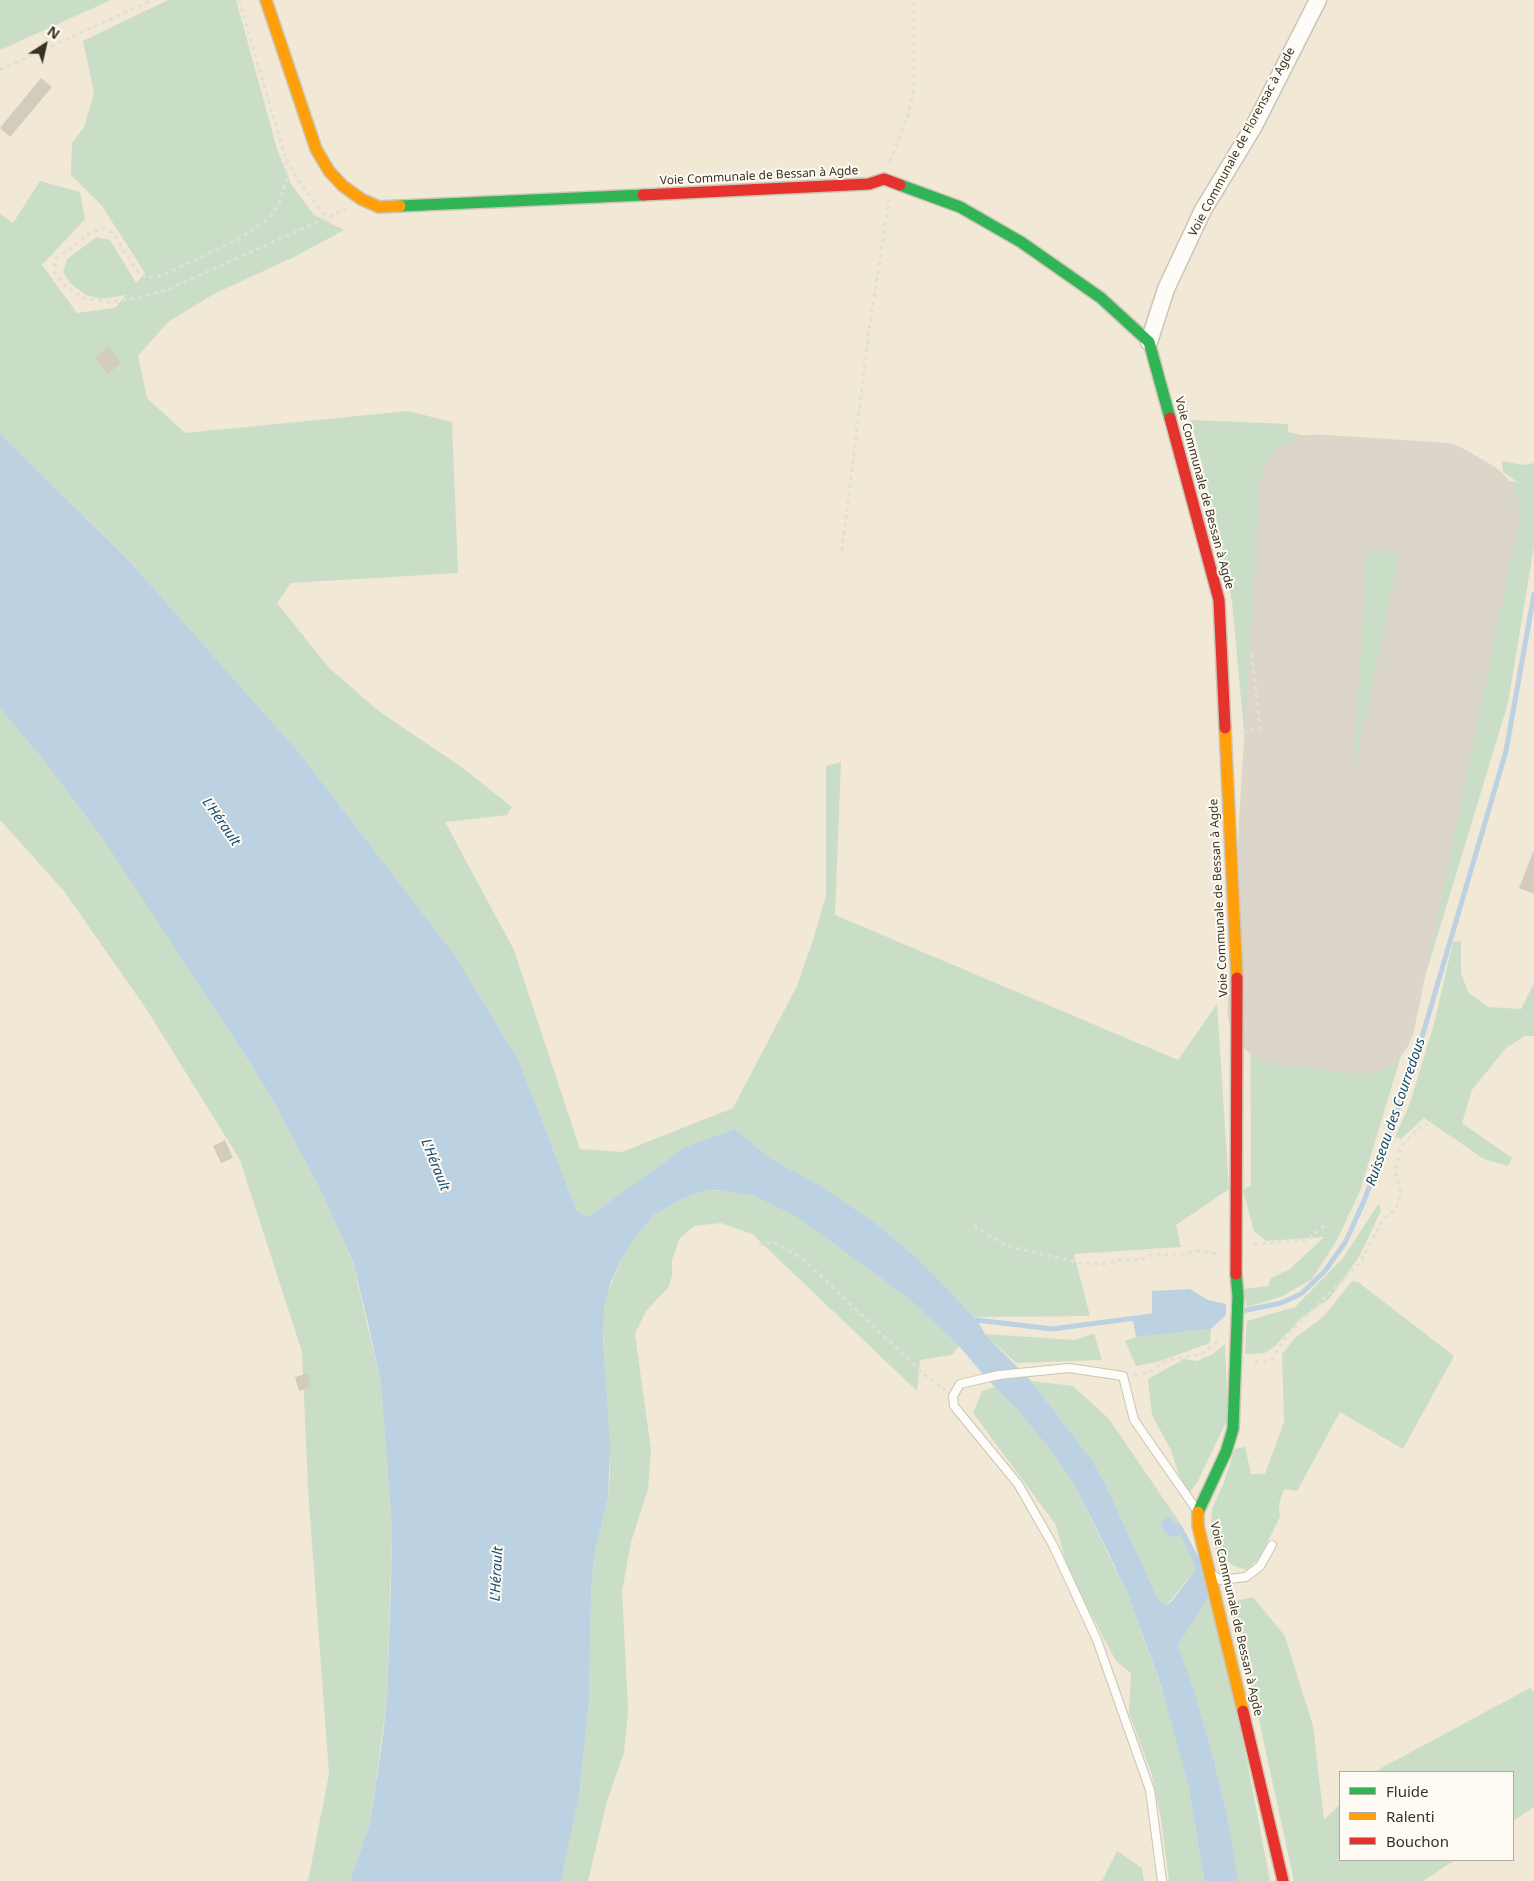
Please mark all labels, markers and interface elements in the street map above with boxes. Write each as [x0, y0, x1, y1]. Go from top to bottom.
north arrow [20, 20, 70, 70]
text: N [44, 21, 64, 43]
street label: Voie Communale de Florensac à Agde [1186, 45, 1298, 239]
street label: Voie Communale de Bessan à Agde [659, 164, 859, 188]
street label: Voie Communale de Bessan à Agde [1171, 395, 1237, 591]
water label: L'Hérault [198, 795, 244, 849]
street label: Voie Communale de Bessan à Agde [1207, 798, 1231, 998]
water label: Ruisseau des Courredous [1363, 1036, 1429, 1188]
water label: L'Hérault [417, 1136, 453, 1194]
street label: Voie Communale de Bessan à Agde [1207, 1521, 1265, 1717]
water label: L'Hérault [487, 1546, 507, 1602]
legend [1339, 1771, 1514, 1861]
text: Fluide [1386, 1781, 1428, 1801]
text: Ralenti [1386, 1806, 1435, 1826]
text: Bouchon [1386, 1831, 1449, 1851]

